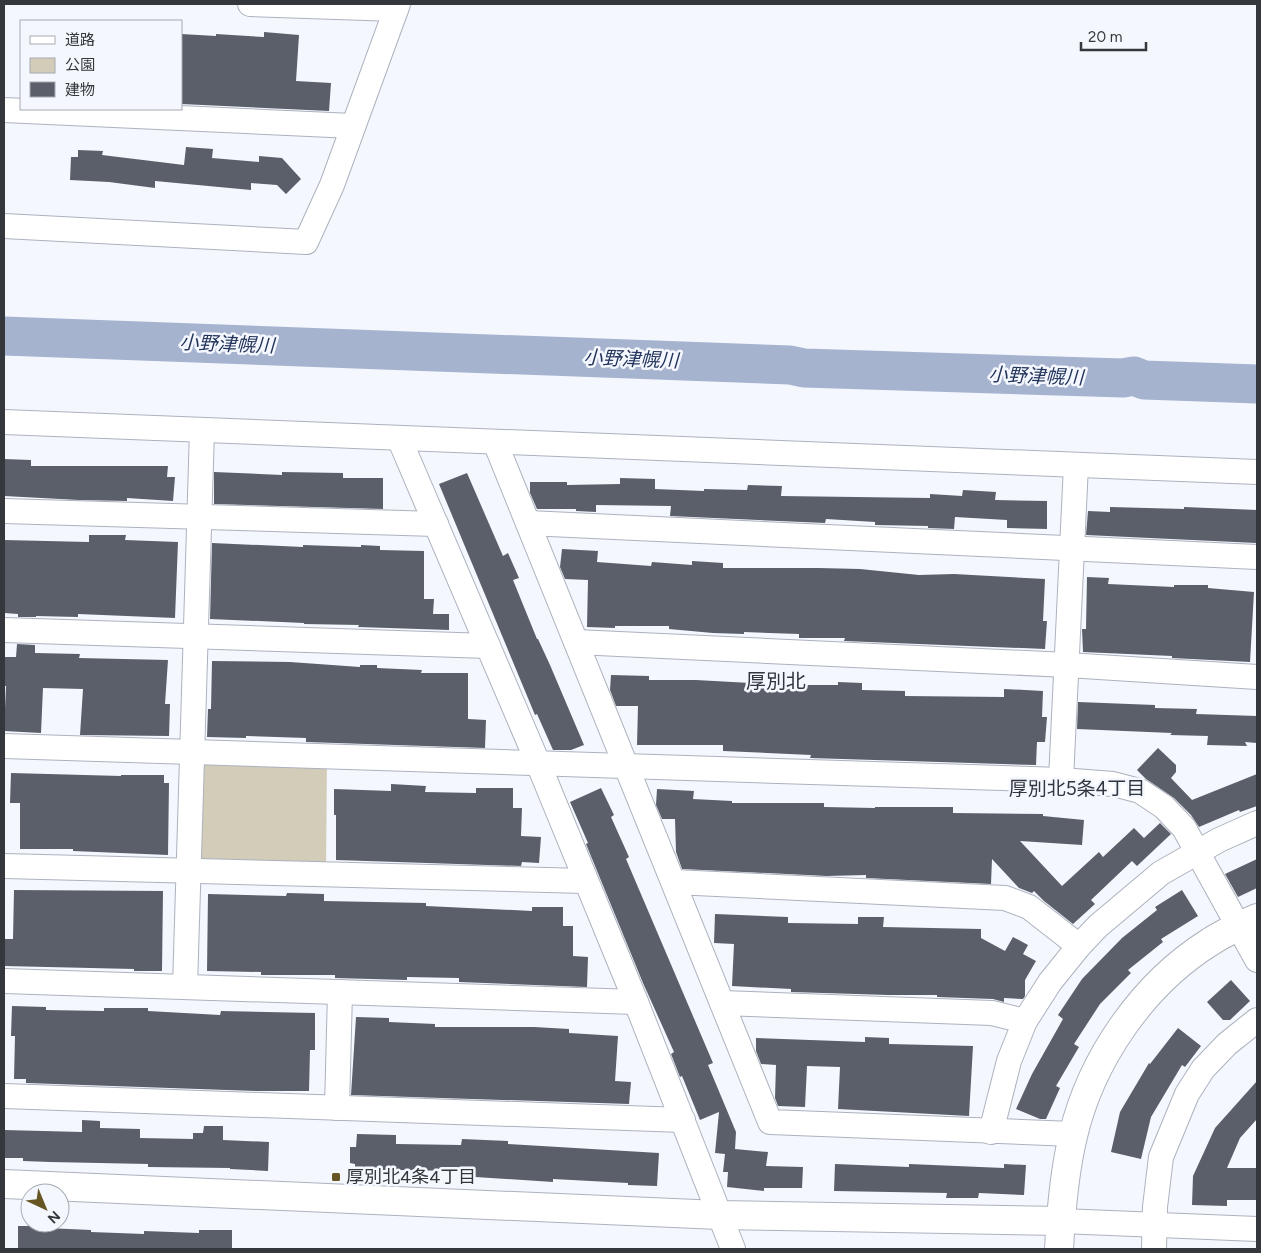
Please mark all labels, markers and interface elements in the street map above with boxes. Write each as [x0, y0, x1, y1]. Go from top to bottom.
legend [20, 20, 182, 110]
scale bar [1081, 20, 1146, 52]
text: 20 m [1088, 28, 1122, 46]
text: 道路 [65, 31, 95, 49]
text: 公園 [65, 56, 95, 74]
text: 建物 [65, 81, 95, 99]
water label: 小野津幌川 [179, 331, 277, 357]
water label: 小野津幌川 [583, 346, 681, 372]
water label: 小野津幌川 [988, 363, 1086, 389]
district label: 厚別北 [746, 669, 806, 693]
district label: 厚別北5条4丁目 [1009, 777, 1145, 800]
place label: 厚別北4条4丁目 [346, 1166, 476, 1188]
marker: 厚別北4条4丁目 [330, 1171, 342, 1183]
north arrow [20, 1183, 70, 1233]
text: N [44, 1207, 63, 1227]

